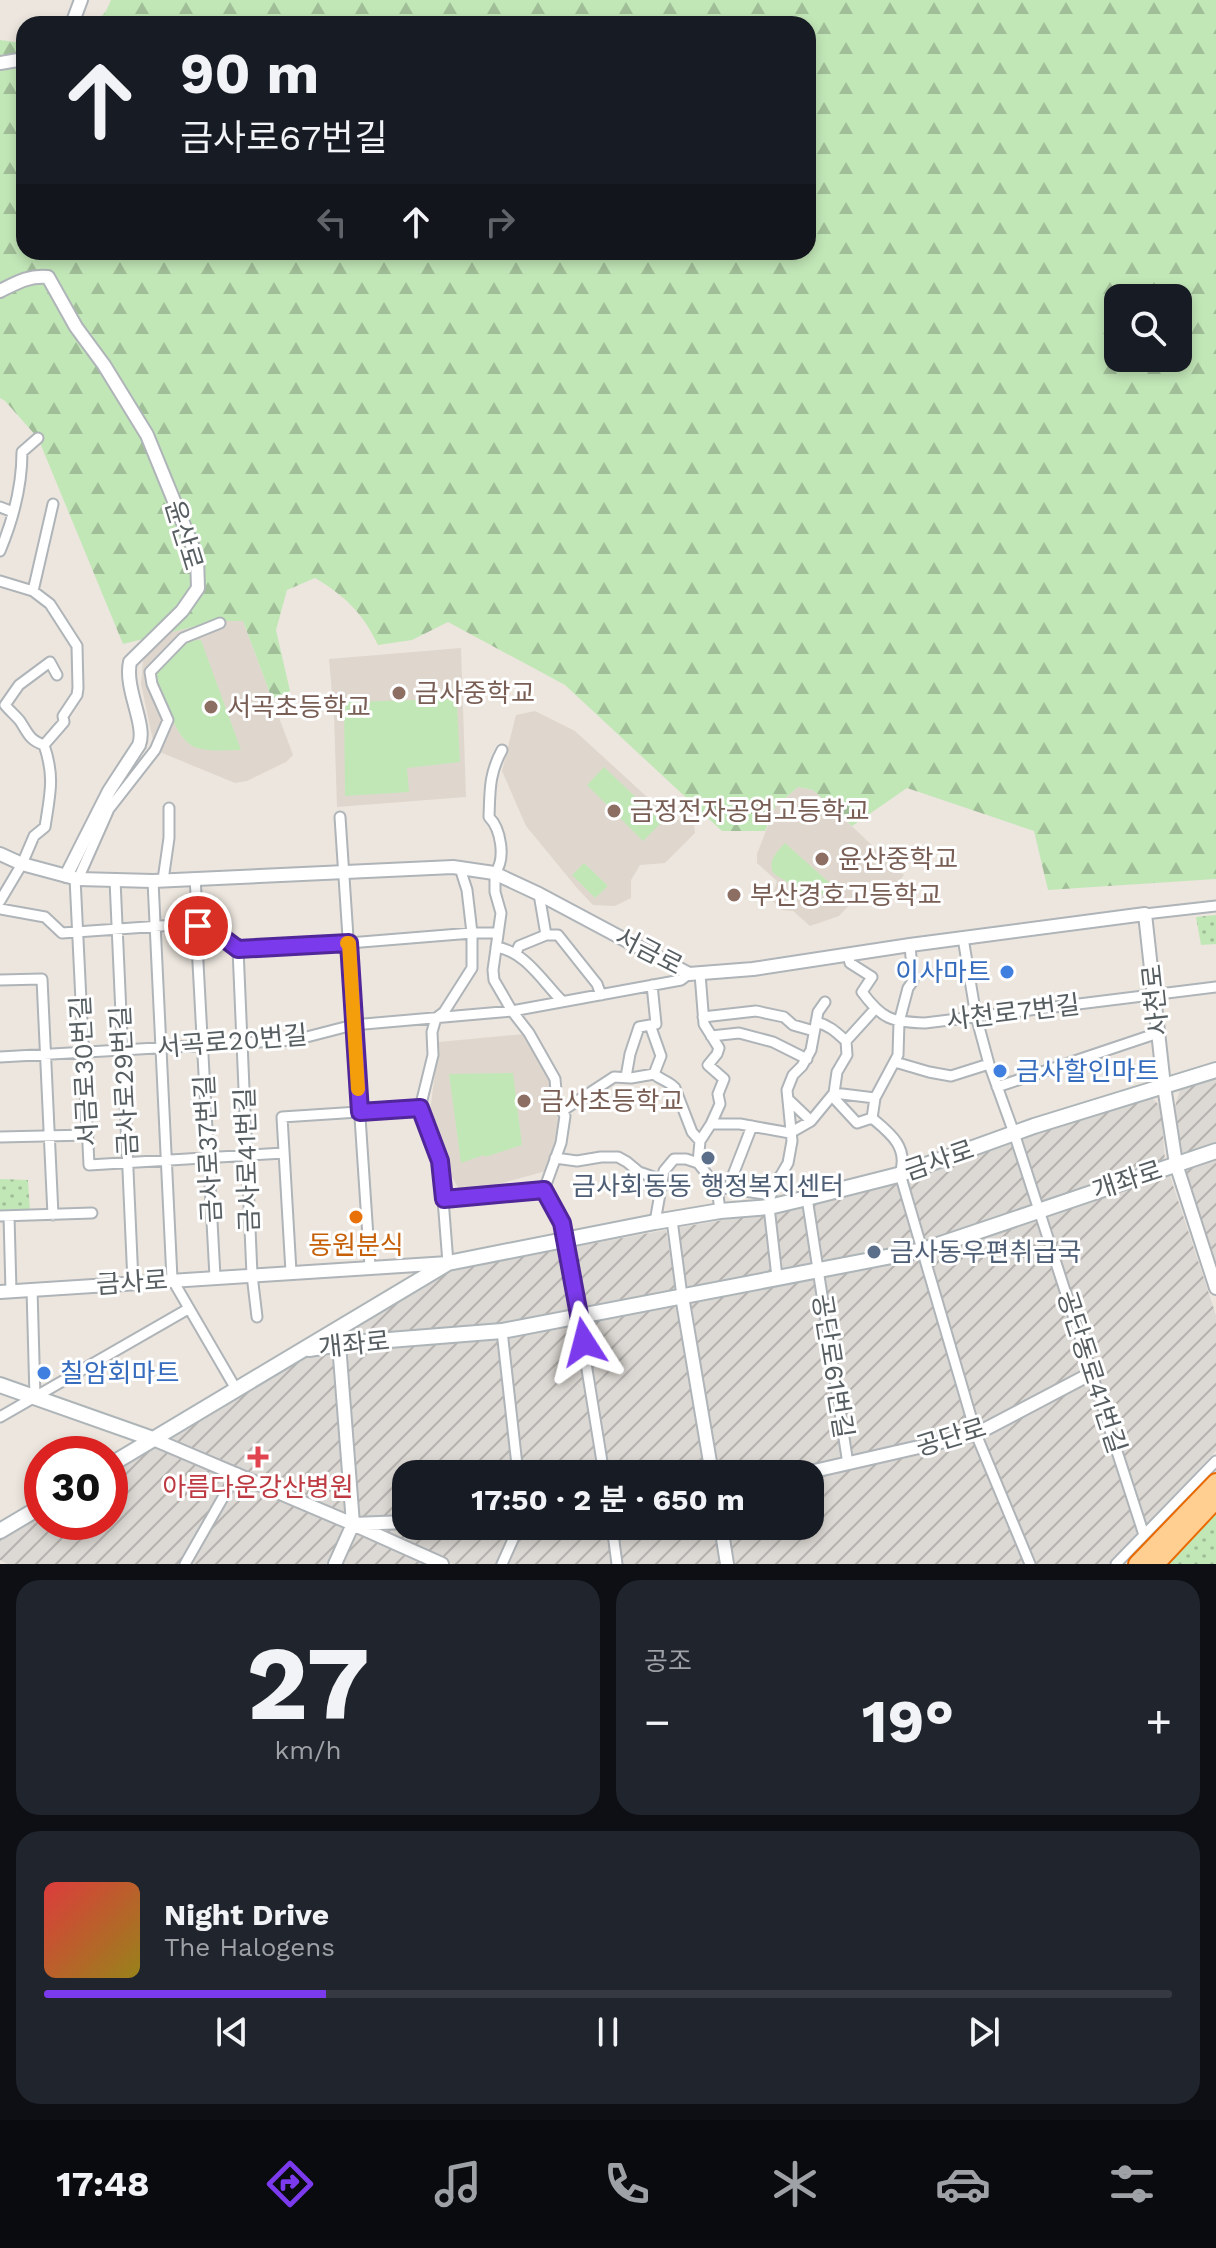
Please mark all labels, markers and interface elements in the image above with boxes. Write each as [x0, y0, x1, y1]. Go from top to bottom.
text: 90 m [180, 41, 319, 107]
icon: ahead [48, 48, 152, 152]
text: 금사로67번길 [180, 117, 387, 159]
icon: left [310, 200, 354, 244]
icon: ahead [394, 200, 438, 244]
icon: right [478, 200, 522, 244]
map controls [1104, 284, 1192, 372]
button: search [1104, 284, 1192, 372]
street label: 윤산로 [159, 496, 209, 574]
place label: 금사중학교 [415, 678, 535, 708]
marker: 금사중학교 [390, 684, 408, 702]
place label: 서곡초등학교 [227, 692, 371, 722]
marker: 서곡초등학교 [202, 698, 220, 716]
place label: 금정전자공업고등학교 [630, 796, 869, 826]
marker: 금정전자공업고등학교 [605, 802, 623, 820]
place label: 윤산중학교 [838, 844, 958, 874]
marker: 윤산중학교 [813, 850, 831, 868]
place label: 부산경호고등학교 [750, 880, 941, 910]
marker: 부산경호고등학교 [725, 886, 743, 904]
pin [164, 892, 232, 960]
icon: arrive [176, 904, 220, 948]
street label: 서금로 [610, 921, 688, 981]
place label: 이사마트 [895, 957, 991, 987]
marker: 이사마트 [998, 963, 1016, 981]
street label: 사천로 [1136, 963, 1174, 1037]
street label: 사천로7번길 [945, 989, 1081, 1035]
street label: 서금로30번길 [65, 995, 103, 1147]
street label: 금사로29번길 [105, 1005, 143, 1157]
street label: 서곡로20번길 [156, 1019, 308, 1063]
place label: 금사할인마트 [1016, 1056, 1160, 1086]
marker: 금사할인마트 [991, 1062, 1009, 1080]
street label: 금사로37번길 [189, 1074, 227, 1224]
place label: 금사초등학교 [540, 1086, 684, 1116]
street label: 금사로41번길 [229, 1087, 265, 1233]
marker: 금사초등학교 [515, 1092, 533, 1110]
street label: 금사로 [900, 1134, 978, 1186]
marker: 금사회동동 행정복지센터 [699, 1149, 717, 1167]
street label: 개좌로 [1088, 1155, 1166, 1205]
place label: 금사회동동 행정복지센터 [572, 1171, 844, 1201]
marker: 동원분식 [347, 1208, 365, 1226]
place label: 동원분식 [308, 1230, 404, 1260]
place label: 금사동우편취급국 [890, 1237, 1081, 1267]
marker: 금사동우편취급국 [865, 1243, 883, 1261]
street label: 금사로 [95, 1265, 169, 1299]
street label: 공단동로41번길 [1052, 1287, 1132, 1457]
street label: 공단로61번길 [807, 1292, 859, 1440]
position arrow [542, 1300, 626, 1384]
street label: 개좌로 [317, 1325, 391, 1363]
place label: 칠암회마트 [60, 1358, 180, 1388]
marker: 칠암회마트 [35, 1364, 53, 1382]
street label: 공단로 [912, 1412, 990, 1462]
speed limit sign: 30 [24, 1436, 128, 1540]
marker: 아름다운강산병원 [247, 1446, 269, 1468]
place label: 아름다운강산병원 [162, 1472, 354, 1502]
text: 17:50 · 2 분 · 650 m [471, 1482, 745, 1517]
text: 27 [246, 1622, 370, 1744]
text: 공조 [644, 1646, 692, 1676]
text: 19° [862, 1686, 954, 1757]
text: − [644, 1696, 671, 1748]
text: + [1145, 1696, 1172, 1748]
text: km/h [275, 1735, 341, 1765]
text: Night Drive [164, 1897, 329, 1932]
text: The Halogens [164, 1932, 335, 1962]
icon: previous [210, 2010, 254, 2054]
icon: pause [586, 2010, 630, 2054]
icon: next [962, 2010, 1006, 2054]
icon: directions [262, 2156, 318, 2212]
icon: music [430, 2156, 486, 2212]
icon: phone [599, 2156, 655, 2212]
icon: climate [767, 2156, 823, 2212]
icon: car [935, 2156, 991, 2212]
icon: filters [1104, 2156, 1160, 2212]
text: 17:48 [56, 2163, 150, 2205]

